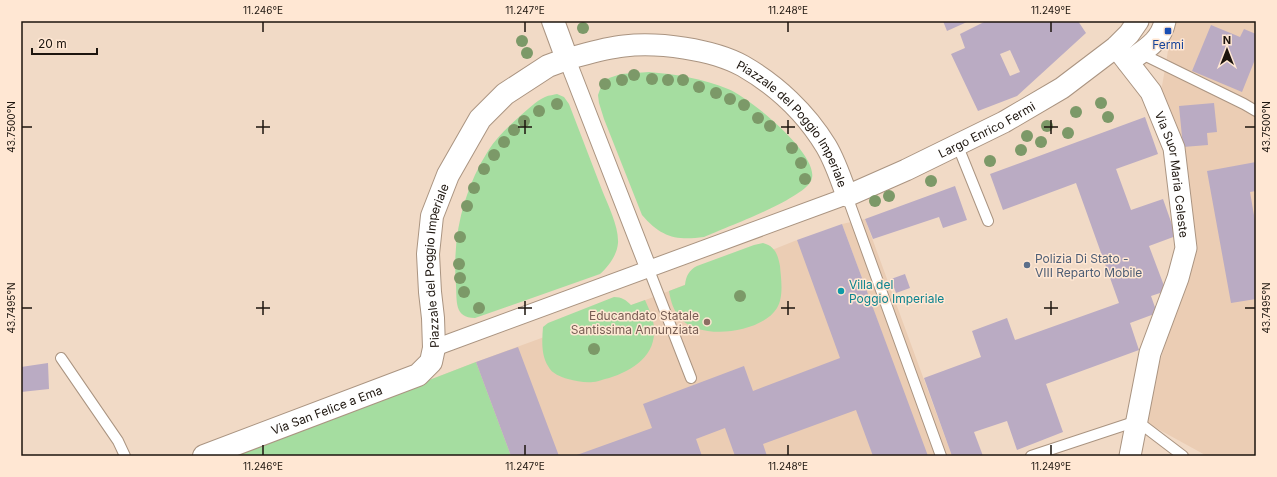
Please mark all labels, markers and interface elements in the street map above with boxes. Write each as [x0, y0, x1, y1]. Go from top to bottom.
text: 11.246°E [243, 4, 283, 16]
text: 11.247°E [505, 4, 545, 16]
text: 11.248°E [768, 4, 808, 16]
text: 11.249°E [1031, 4, 1071, 16]
marker: Fermi [1163, 26, 1173, 36]
scale bar [32, 30, 97, 56]
north arrow [1207, 30, 1247, 70]
text: N [1223, 33, 1231, 47]
text: 20 m [38, 36, 67, 51]
place label: Fermi [1152, 37, 1184, 52]
street label: Piazzale del Poggio Imperiale [734, 57, 851, 189]
street label: Largo Enrico Fermi [936, 98, 1038, 161]
text: 43.7500°N [5, 101, 17, 153]
text: 43.7500°N [1260, 101, 1272, 153]
street label: Via Suor Maria Celeste [1152, 109, 1192, 238]
street label: Piazzale del Poggio Imperiale [420, 181, 451, 348]
place label: Polizia Di Stato - VIII Reparto Mobile [1035, 251, 1142, 280]
marker: Polizia Di Stato - VIII Reparto Mobile [1022, 260, 1032, 270]
place label: Villa del Poggio Imperiale [849, 277, 944, 306]
text: 43.7495°N [5, 282, 17, 334]
text: 43.7495°N [1260, 282, 1272, 334]
marker: Villa del Poggio Imperiale [836, 286, 846, 296]
place label: Educandato Statale Santissima Annunziata [571, 308, 699, 337]
marker: Educandato Statale Santissima Annunziata [702, 317, 712, 327]
street label: Via San Felice a Ema [269, 382, 384, 437]
text: 11.246°E [243, 460, 283, 472]
text: 11.247°E [505, 460, 545, 472]
text: 11.248°E [768, 460, 808, 472]
text: 11.249°E [1031, 460, 1071, 472]

